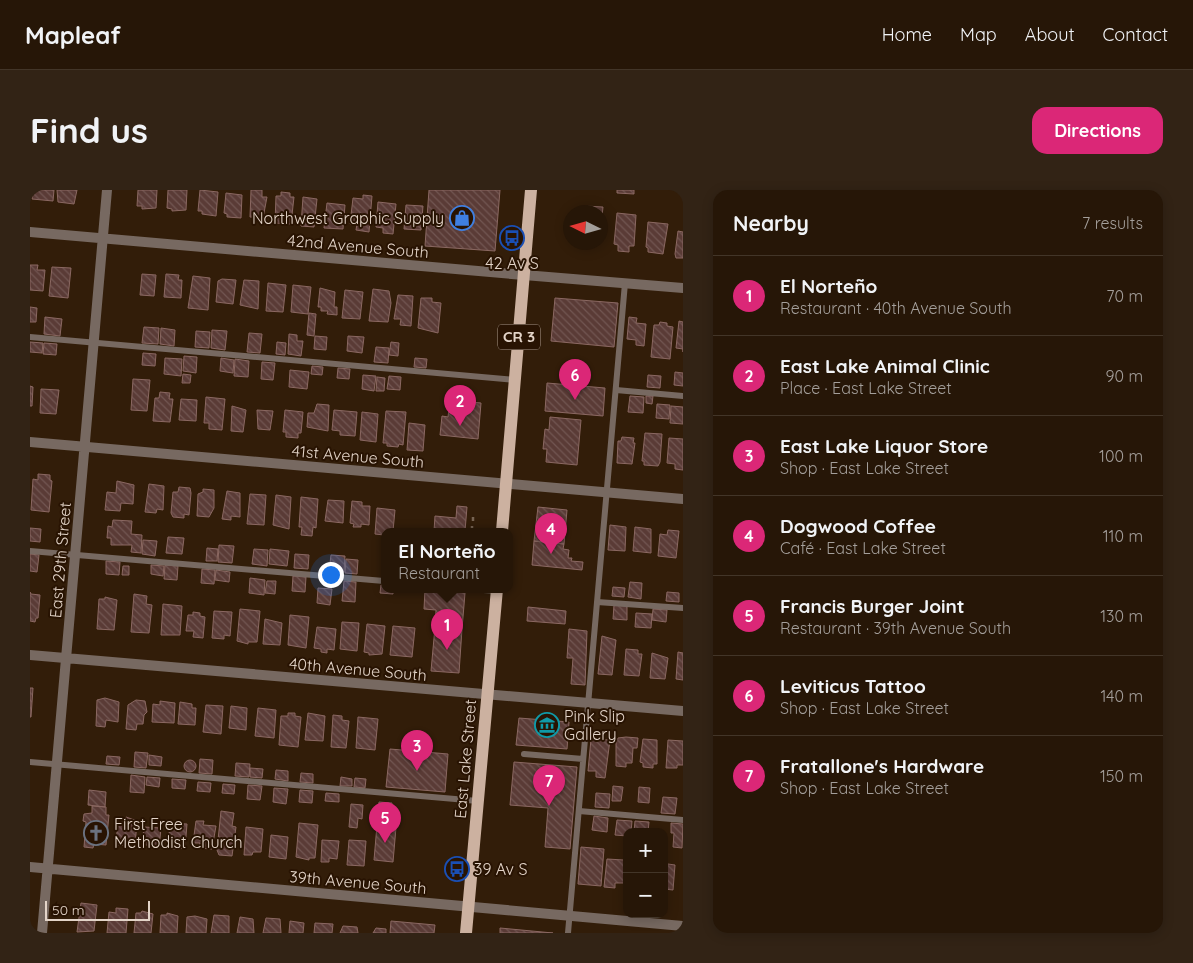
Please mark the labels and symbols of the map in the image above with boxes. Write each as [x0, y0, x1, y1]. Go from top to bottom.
shop icon: Northwest Graphic Supply [449, 205, 475, 231]
north arrow [563, 205, 608, 250]
place label: Northwest Graphic Supply [252, 208, 444, 228]
bus stop icon: 42 Av S [499, 225, 525, 251]
street label: 42nd Avenue South [286, 230, 430, 262]
place label: 42 Av S [485, 253, 539, 273]
road number: CR 3 [498, 324, 540, 350]
pin: 6 [559, 359, 591, 400]
pin: 2 [444, 385, 476, 426]
street label: 41st Avenue South [291, 440, 425, 472]
street label: East 29th Street [45, 501, 75, 619]
pin: 4 [535, 513, 567, 554]
your location [318, 562, 344, 588]
pin: 1 [431, 609, 463, 650]
street label: 40th Avenue South [288, 653, 428, 685]
street label: East Lake Street [450, 699, 480, 819]
place label: Pink Slip Gallery [564, 706, 625, 744]
museum icon: Pink Slip Gallery [534, 712, 560, 738]
pin: 3 [401, 730, 433, 771]
pin: 7 [533, 765, 565, 806]
pin: 5 [369, 802, 401, 843]
place label: First Free Methodist Church [114, 814, 243, 852]
church icon: First Free Methodist Church [83, 820, 109, 846]
bus stop icon: 39 Av S [444, 856, 470, 882]
place label: 39 Av S [474, 859, 527, 879]
street label: 39th Avenue South [289, 866, 427, 898]
scale bar [45, 898, 150, 921]

